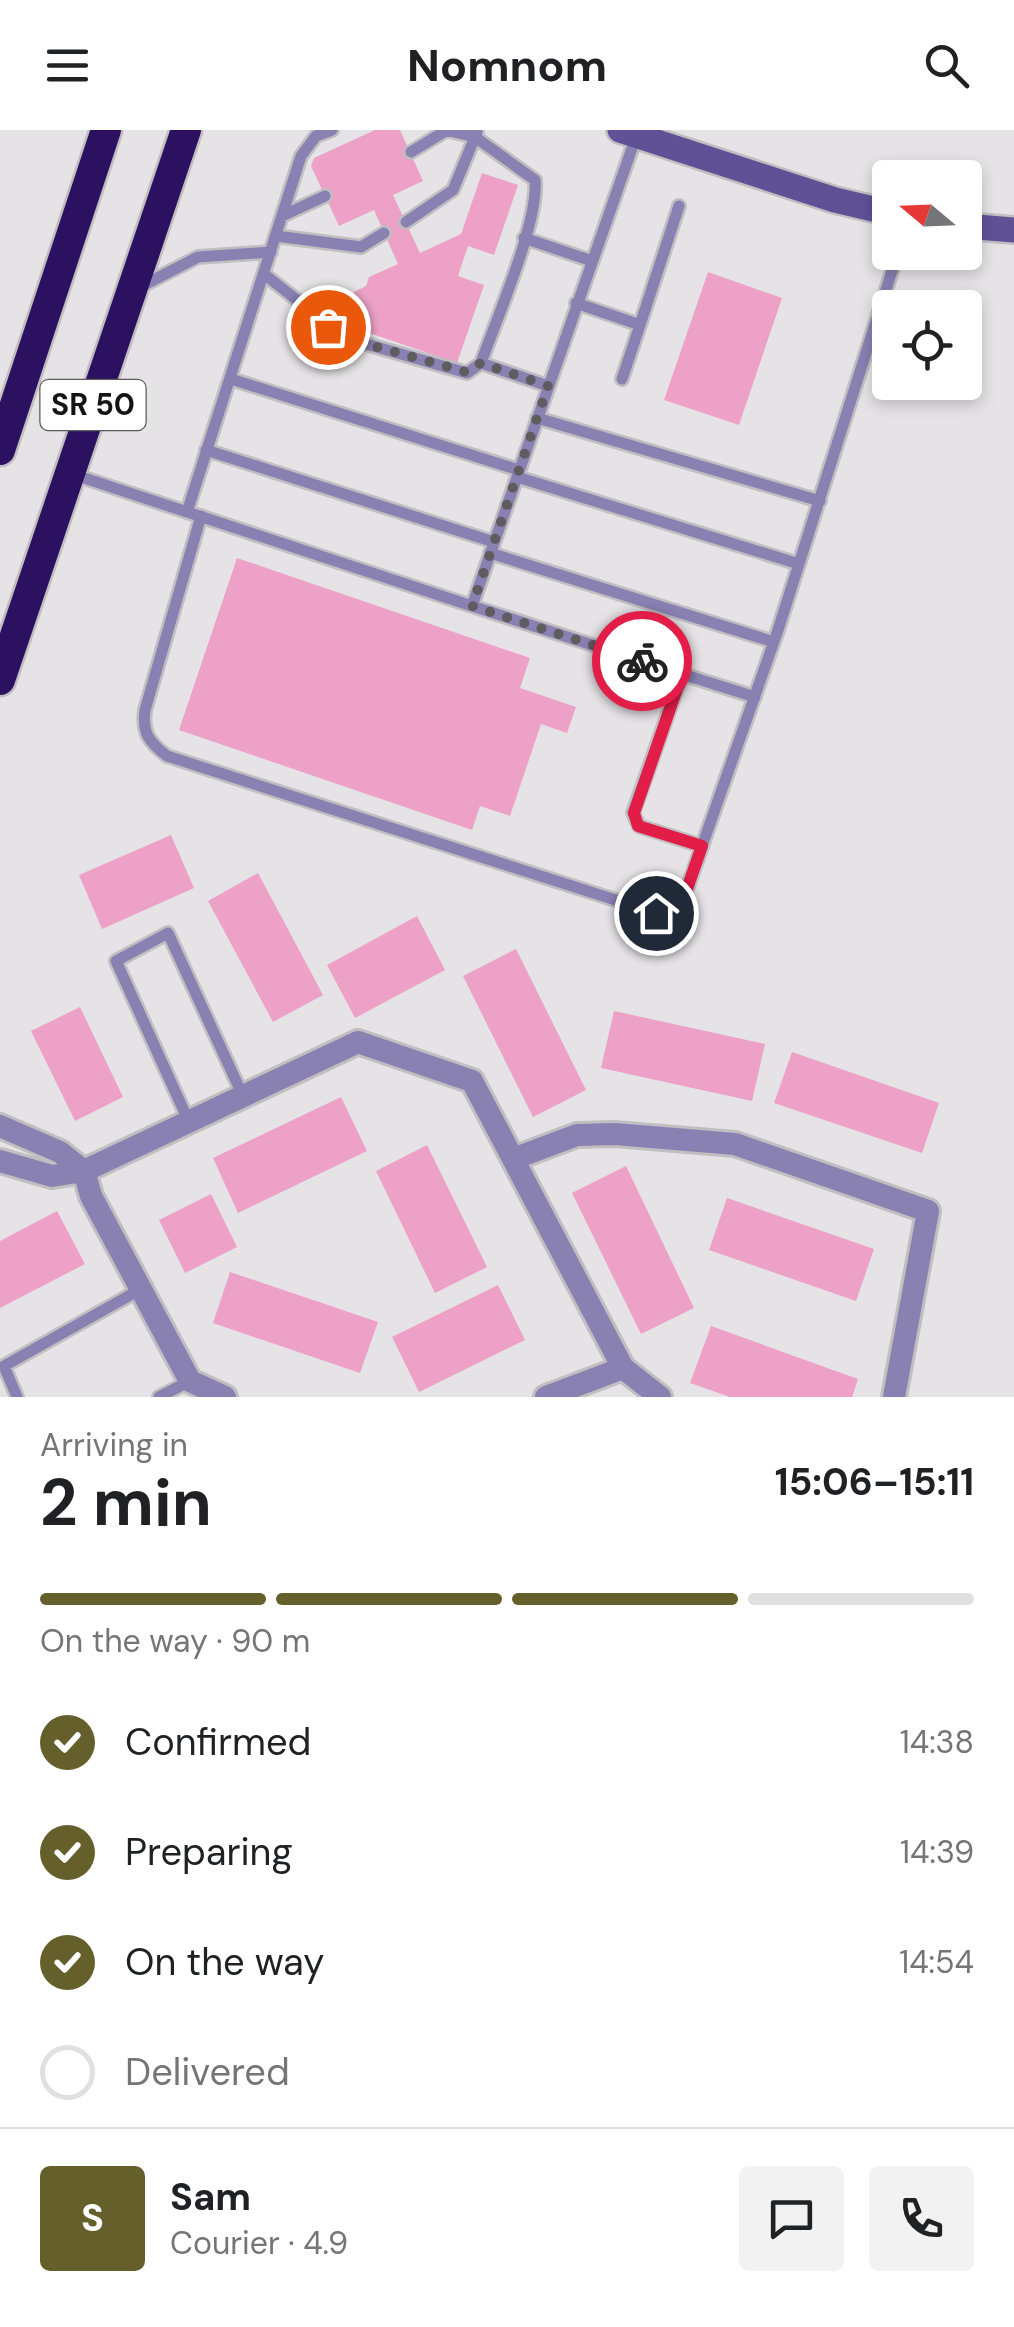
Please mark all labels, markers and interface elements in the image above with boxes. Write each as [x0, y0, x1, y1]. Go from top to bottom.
text: Nomnom [407, 36, 607, 95]
icon: menu [40, 38, 95, 93]
icon: search [919, 38, 974, 93]
north arrow [872, 160, 982, 270]
map controls [872, 160, 982, 400]
pin [286, 285, 371, 370]
button: locate [872, 290, 982, 400]
icon: bag [301, 300, 356, 355]
road number: SR 50 [41, 380, 146, 430]
courier [592, 611, 692, 711]
icon: bike [615, 634, 670, 689]
pin [614, 871, 699, 956]
icon: home [629, 886, 684, 941]
text: Arriving in [40, 1424, 188, 1466]
text: 15:06–15:11 [775, 1457, 974, 1507]
text: 2 min [40, 1461, 212, 1545]
text: On the way · 90 m [40, 1620, 310, 1662]
icon: check [40, 1715, 95, 1770]
text: Confirmed [125, 1717, 311, 1767]
text: 14:38 [900, 1721, 974, 1763]
icon: check [40, 1825, 95, 1880]
text: Preparing [125, 1827, 293, 1877]
text: 14:39 [900, 1831, 974, 1873]
icon: check [40, 1935, 95, 1990]
text: On the way [125, 1937, 324, 1987]
text: 14:54 [899, 1941, 974, 1983]
text: Delivered [125, 2047, 290, 2097]
button: chat [739, 2166, 844, 2271]
button: phone [869, 2166, 974, 2271]
text: Sam [170, 2172, 251, 2222]
text: S [81, 2193, 104, 2243]
text: Courier · 4.9 [170, 2222, 348, 2264]

